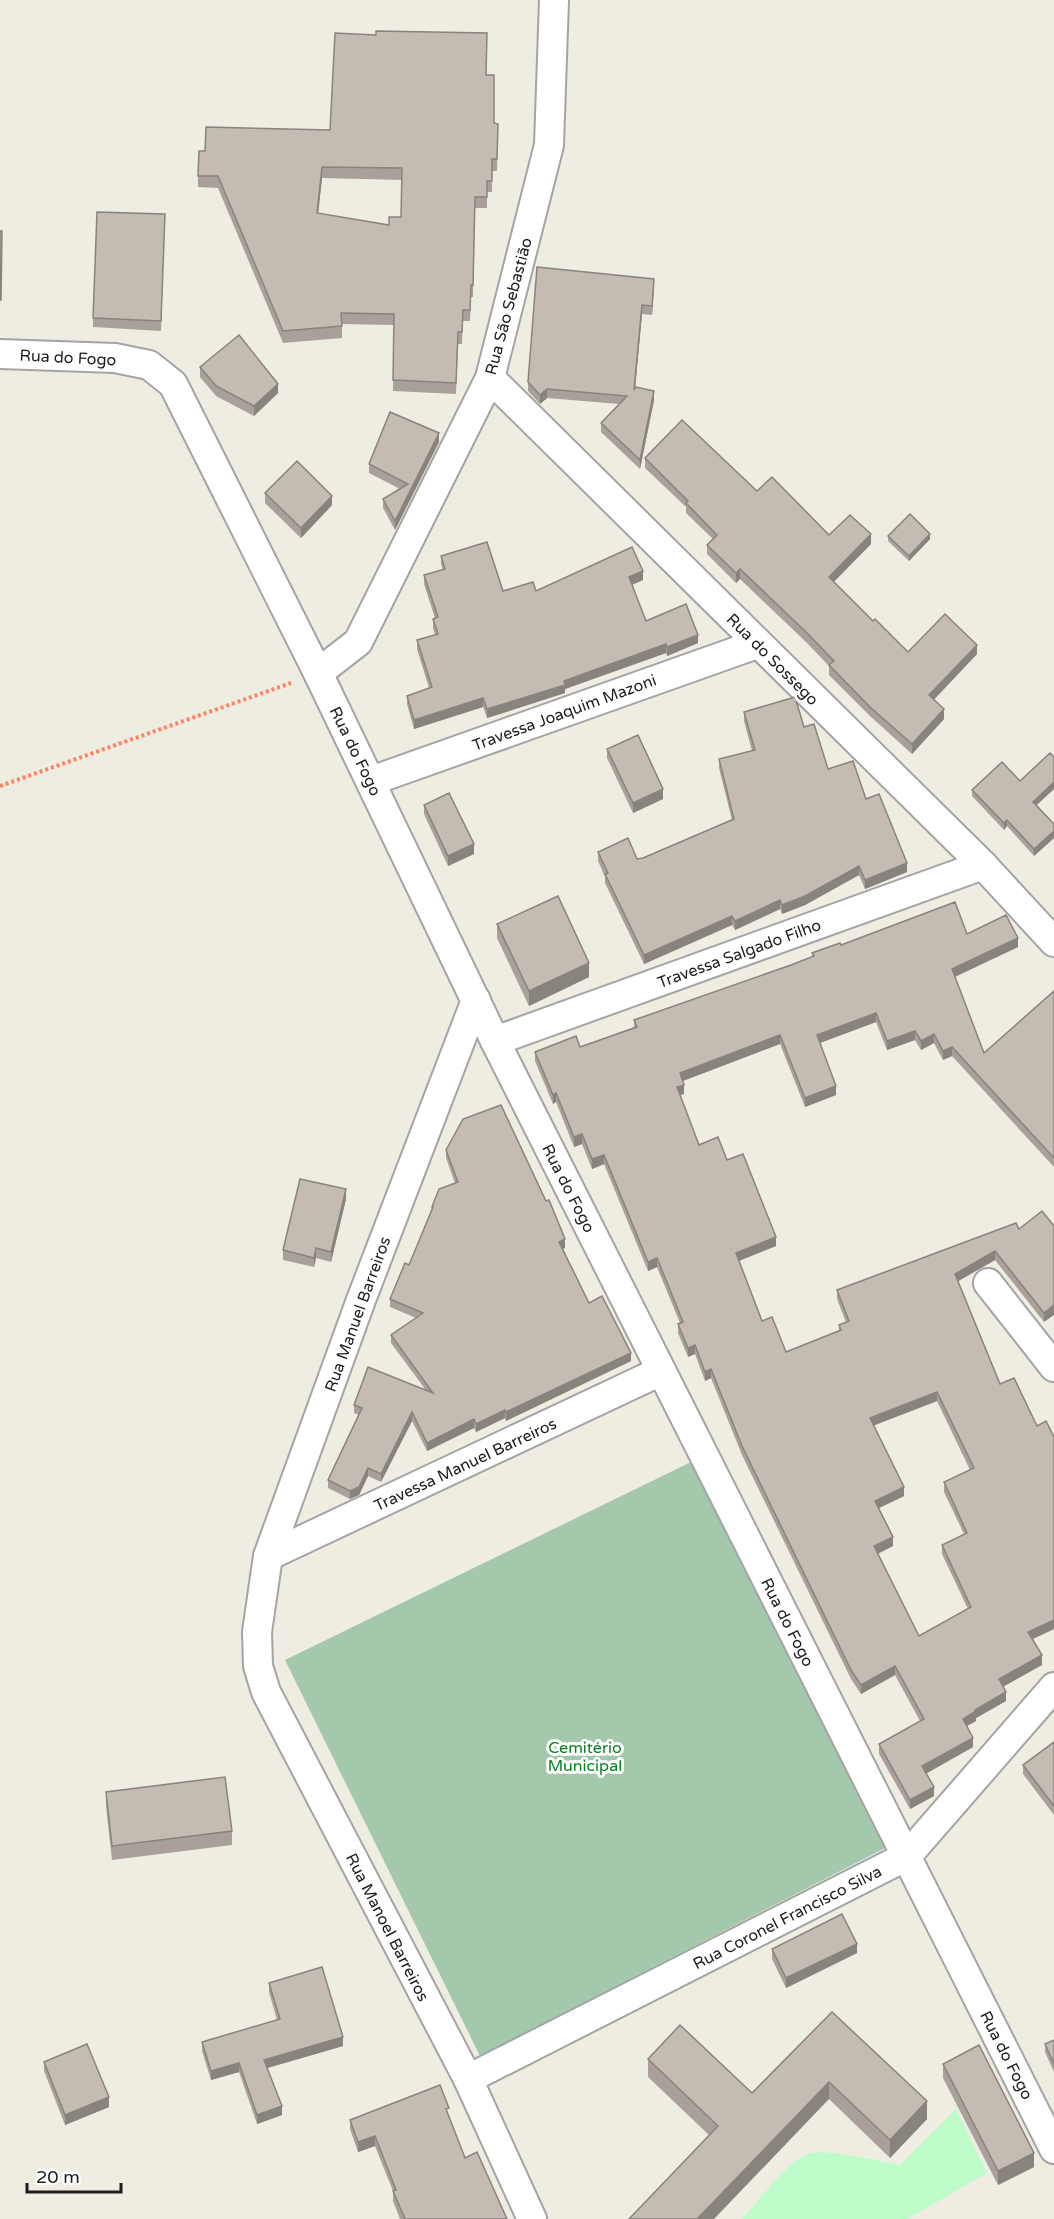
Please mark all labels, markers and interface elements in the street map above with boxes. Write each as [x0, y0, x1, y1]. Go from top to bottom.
street label: Rua São Sebastião [481, 235, 537, 377]
street label: Rua do Fogo [19, 345, 117, 371]
street label: Rua do Sossego [722, 609, 823, 710]
street label: Travessa Joaquim Mazoni [470, 670, 659, 756]
street label: Rua do Fogo [325, 703, 385, 799]
street label: Travessa Salgado Filho [655, 915, 824, 993]
street label: Rua do Fogo [537, 1141, 599, 1236]
street label: Rua Manuel Barreiros [321, 1234, 395, 1395]
street label: Travessa Manuel Barreiros [371, 1414, 560, 1516]
street label: Rua do Fogo [756, 1575, 818, 1670]
park label: Cemitério Municipal [548, 1738, 622, 1776]
street label: Rua Manoel Barreiros [341, 1850, 433, 2005]
street label: Rua Coronel Francisco Silva [690, 1861, 885, 1974]
street label: Rua do Fogo [975, 2008, 1037, 2103]
scale bar [27, 2156, 122, 2194]
text: 20 m [36, 2166, 80, 2188]

